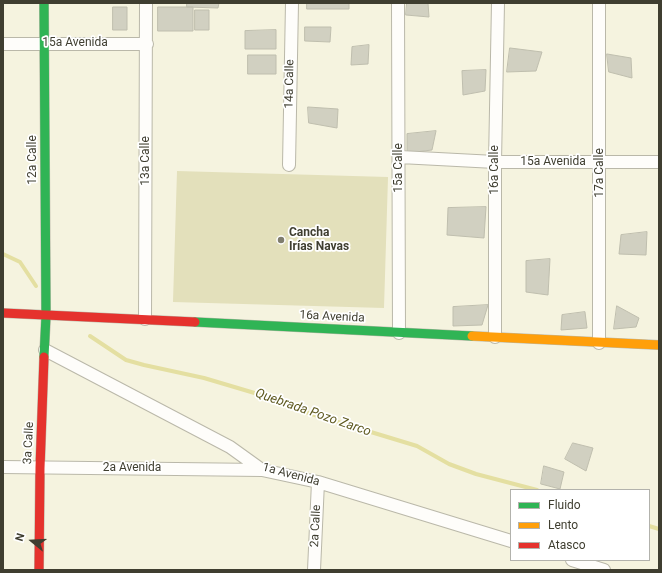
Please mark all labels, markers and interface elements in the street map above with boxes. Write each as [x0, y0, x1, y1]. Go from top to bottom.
street label: 15a Avenida [42, 36, 108, 50]
street label: 14a Calle [282, 59, 298, 109]
street label: 12a Calle [26, 135, 40, 185]
street label: 13a Calle [139, 136, 153, 186]
street label: 15a Calle [392, 143, 406, 193]
street label: 16a Calle [488, 145, 502, 195]
street label: 17a Calle [593, 148, 607, 198]
street label: 15a Avenida [520, 155, 586, 169]
place label: Cancha Irías Navas [289, 226, 349, 254]
marker: Cancha Irías Navas [276, 235, 286, 245]
street label: 16a Avenida [299, 308, 365, 326]
water label: Quebrada Pozo Zarco [253, 386, 373, 440]
street label: 3a Calle [21, 421, 37, 465]
street label: 1a Avenida [261, 460, 321, 490]
street label: 2a Avenida [103, 461, 161, 475]
legend [510, 489, 650, 561]
text: Fluido [548, 498, 581, 512]
street label: 2a Calle [308, 504, 324, 548]
text: Lento [548, 518, 578, 532]
north arrow [12, 521, 52, 561]
text: N [13, 531, 27, 543]
text: Atasco [548, 538, 586, 552]

